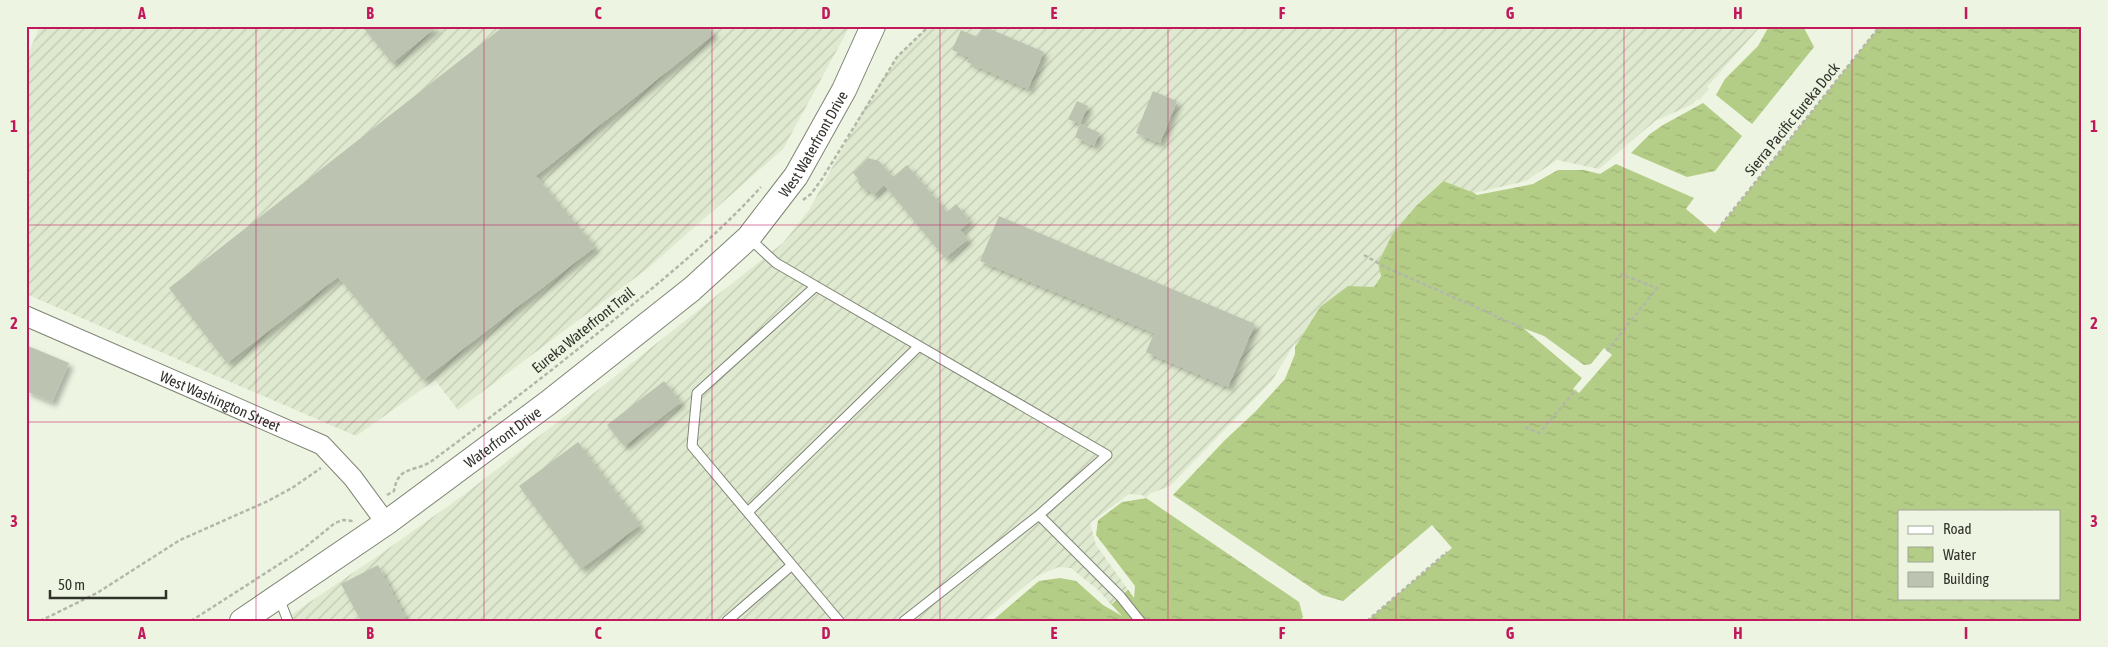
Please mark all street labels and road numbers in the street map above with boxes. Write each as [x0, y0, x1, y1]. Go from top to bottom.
street label: Sierra Pacific Eureka Dock [1741, 59, 1843, 179]
street label: West Waterfront Drive [775, 87, 851, 200]
street label: Eureka Waterfront Trail [528, 284, 638, 376]
street label: West Washington Street [158, 367, 283, 434]
street label: Waterfront Drive [461, 403, 544, 471]

